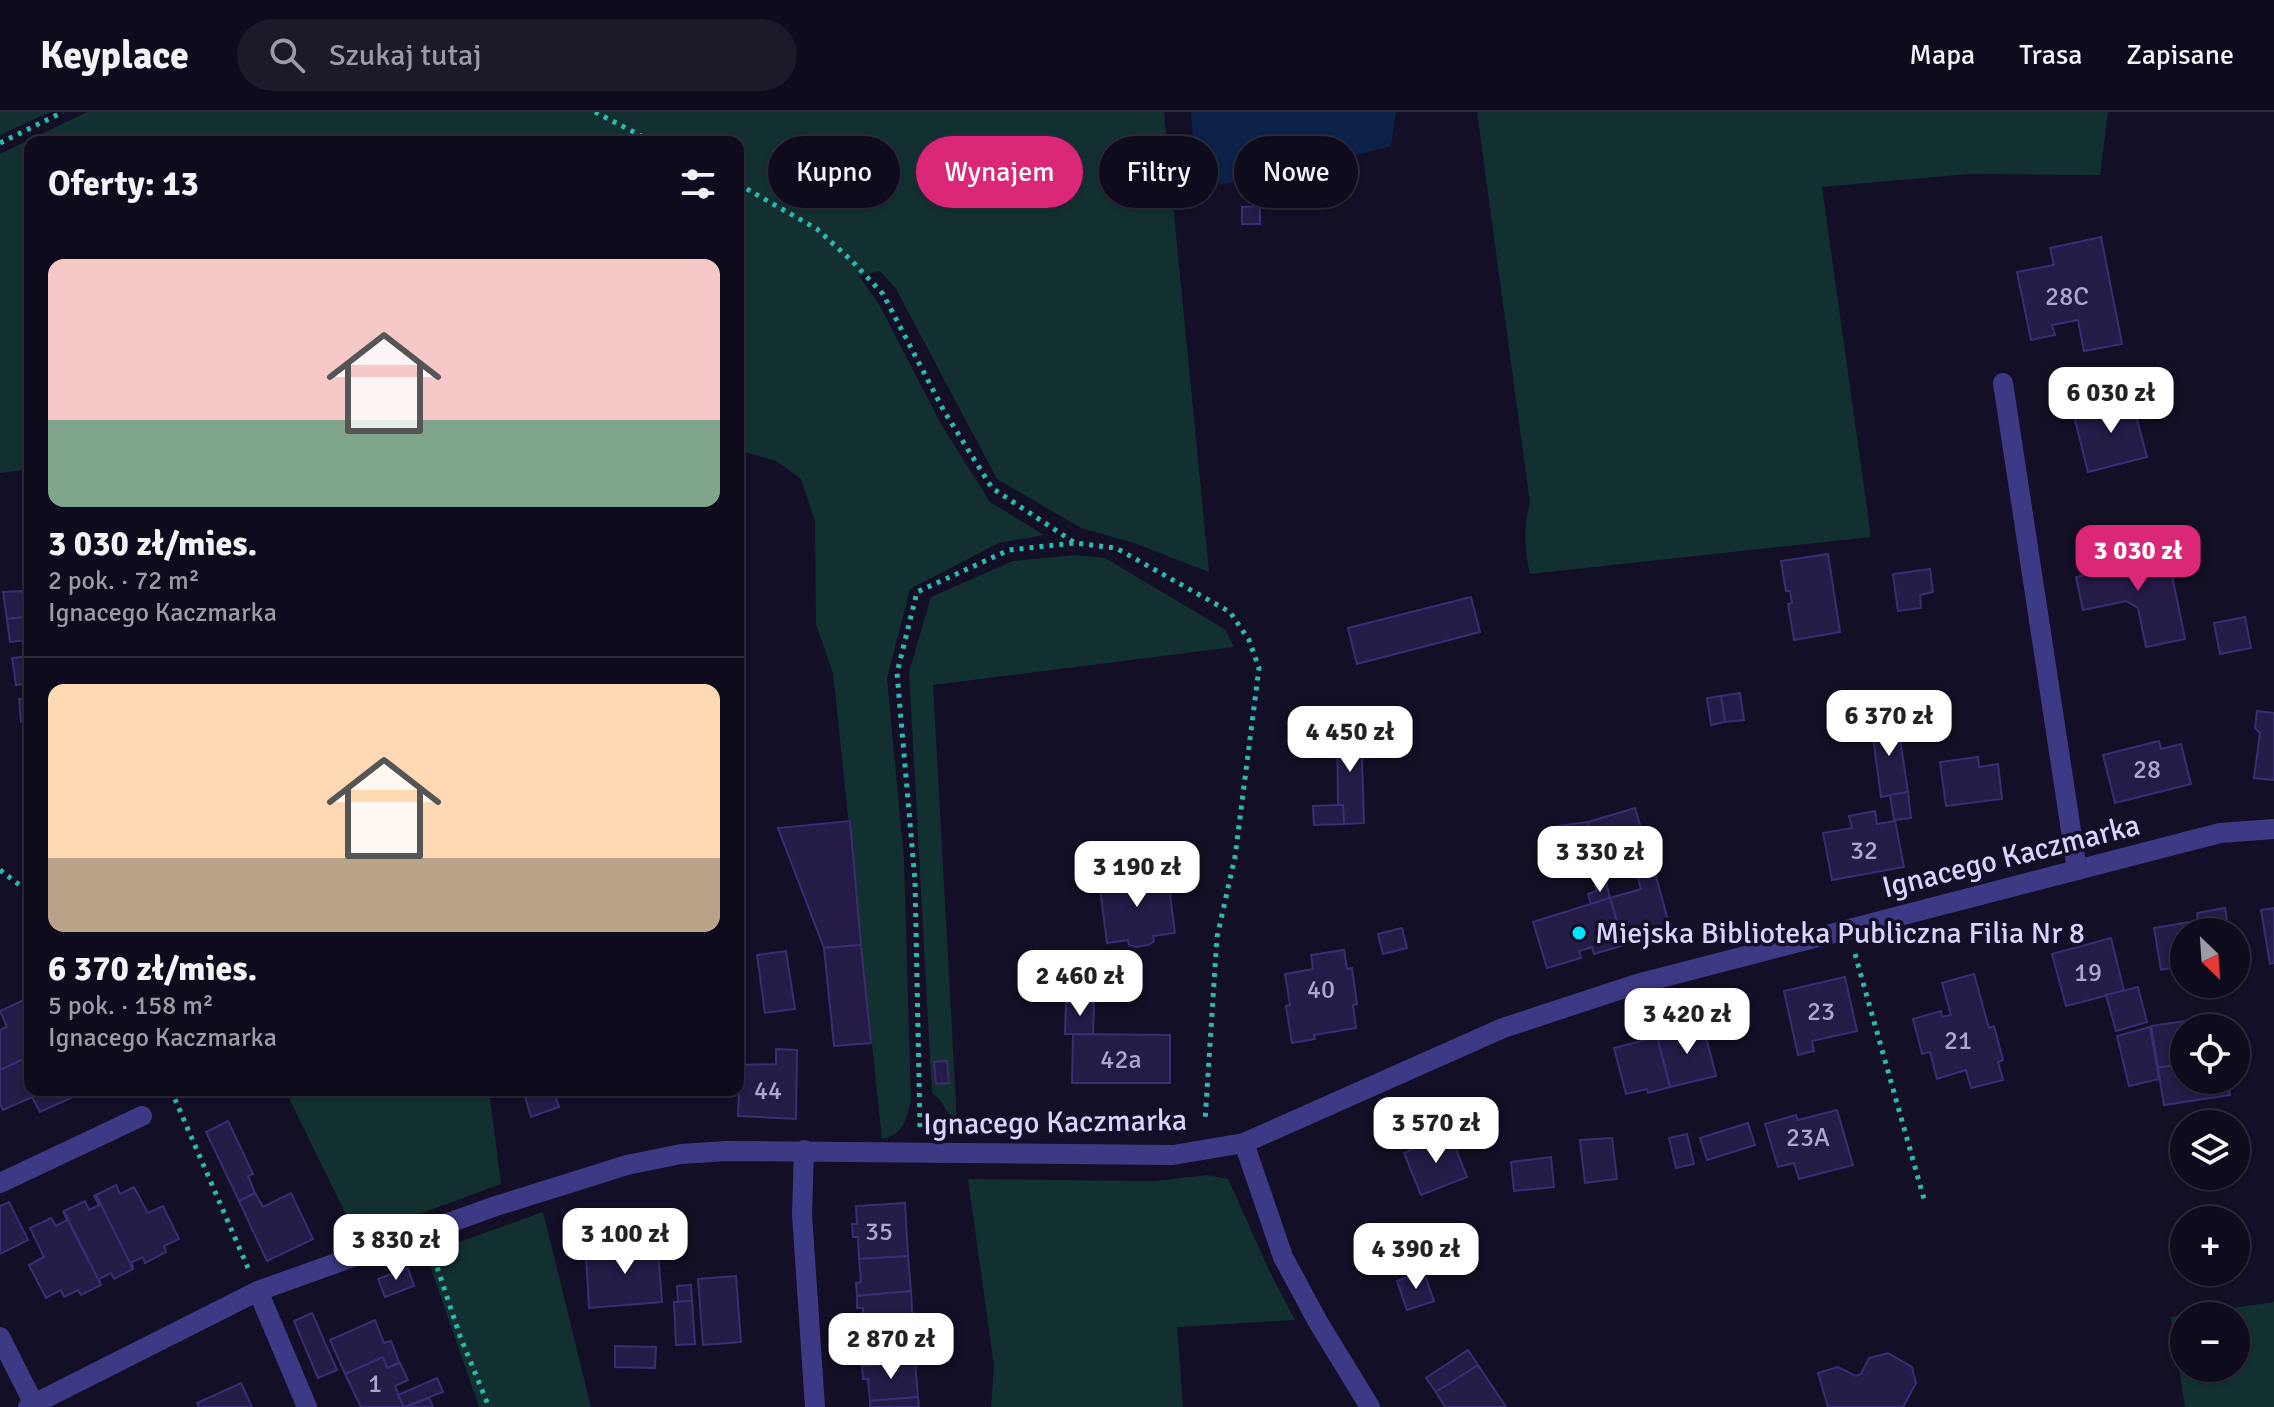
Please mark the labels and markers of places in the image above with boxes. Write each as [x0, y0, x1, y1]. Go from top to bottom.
pin: 6 030 zł [2028, 367, 2194, 435]
pin: 3 030 zł [2055, 525, 2221, 593]
pin: 6 370 zł [1806, 690, 1972, 758]
pin: 4 450 zł [1267, 706, 1433, 774]
pin: 3 330 zł [1517, 826, 1683, 894]
pin: 3 190 zł [1054, 841, 1220, 909]
place label: Miejska Biblioteka Publiczna Filia Nr 8 [1595, 915, 2085, 952]
marker: Miejska Biblioteka Publiczna Filia Nr 8 [1570, 924, 1588, 942]
pin: 2 460 zł [997, 950, 1163, 1018]
pin: 3 420 zł [1604, 988, 1770, 1056]
pin: 3 570 zł [1353, 1097, 1519, 1165]
pin: 3 100 zł [542, 1208, 708, 1276]
pin: 3 830 zł [313, 1214, 479, 1282]
pin: 4 390 zł [1333, 1223, 1499, 1291]
pin: 2 870 zł [808, 1313, 974, 1381]

